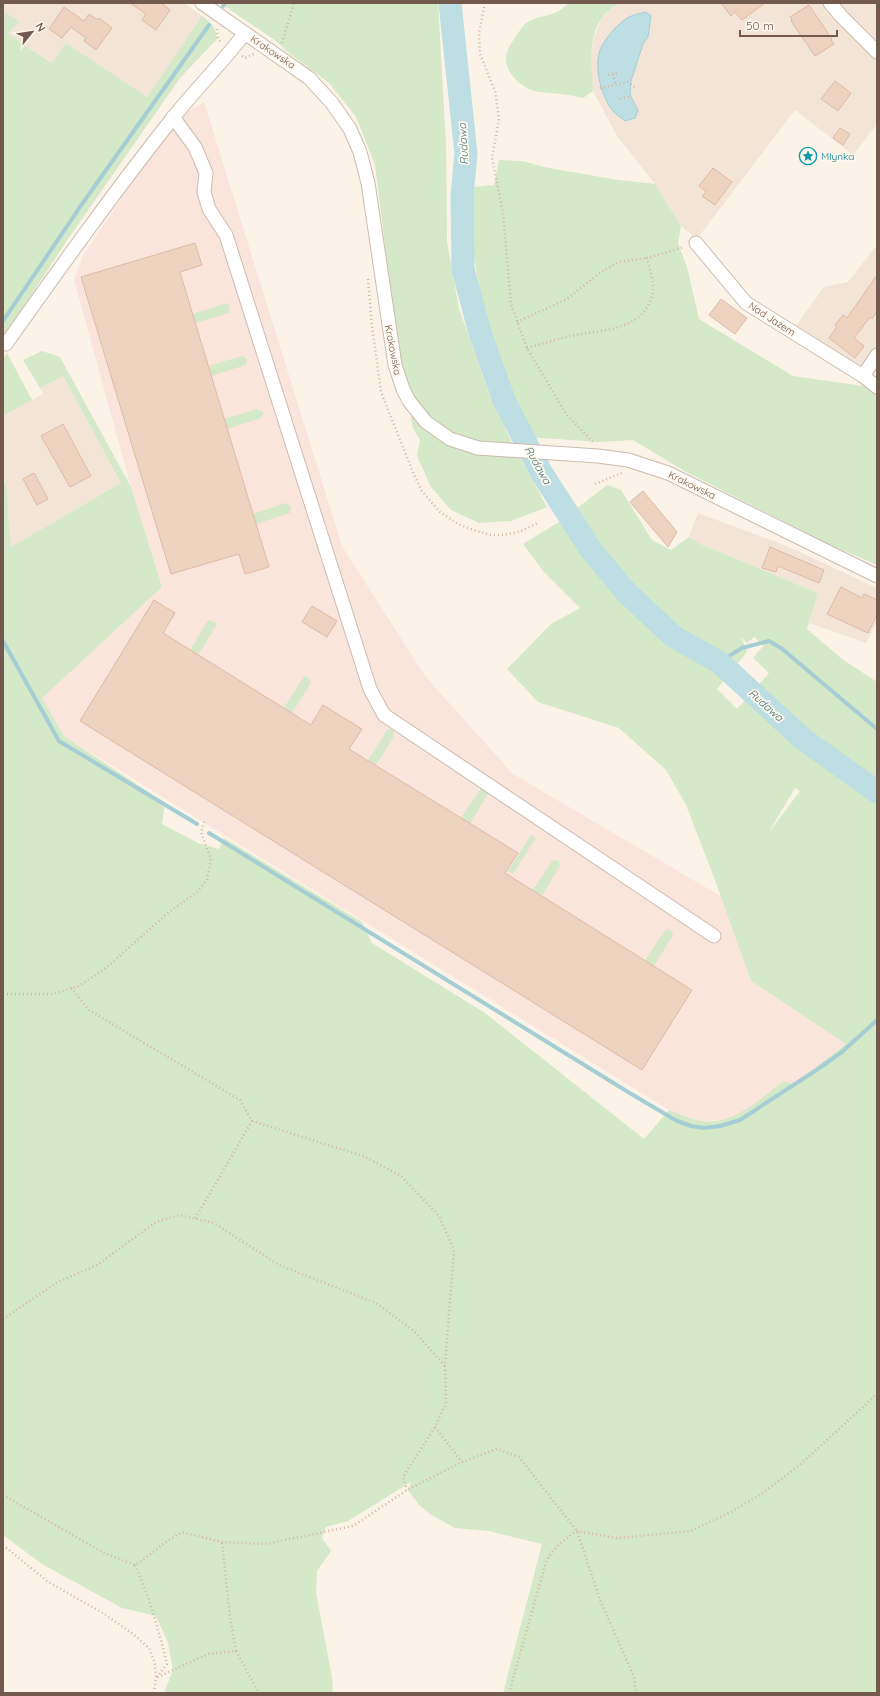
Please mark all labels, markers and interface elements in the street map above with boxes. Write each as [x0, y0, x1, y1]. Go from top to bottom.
north arrow [12, 12, 52, 52]
scale bar [740, 12, 837, 38]
text: 50 m [746, 18, 774, 33]
text: N [33, 20, 49, 34]
street label: Krakowska [248, 32, 298, 72]
water label: Rudawa [455, 121, 471, 165]
place icon: Młynka [798, 146, 818, 166]
place label: Młynka [821, 150, 854, 163]
street label: Nad Jazem [746, 299, 798, 339]
street label: Krakowska [382, 324, 404, 376]
water label: Rudawa [522, 443, 555, 488]
street label: Krakowska [666, 468, 718, 502]
water label: Rudawa [746, 686, 787, 725]

